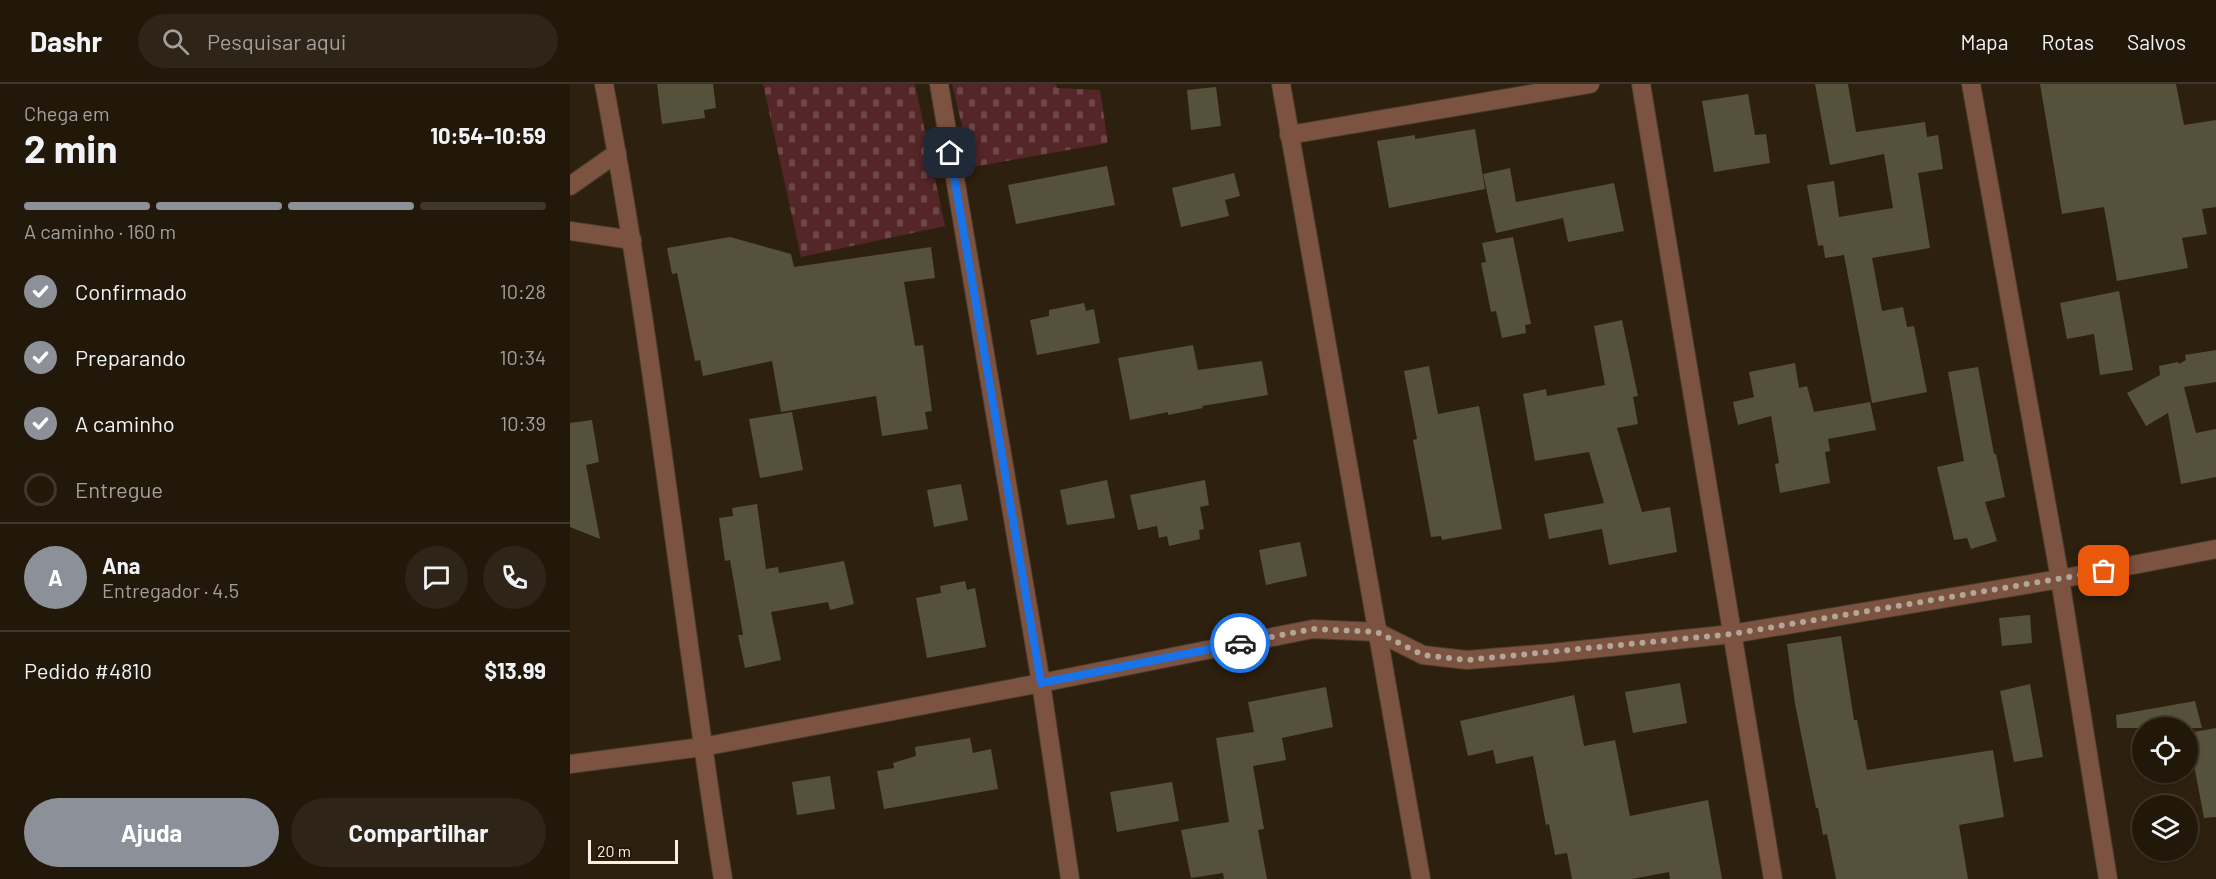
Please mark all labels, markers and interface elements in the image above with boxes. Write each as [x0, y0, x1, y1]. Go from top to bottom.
search box [138, 14, 558, 68]
text: Dashr [30, 24, 102, 58]
icon: search [159, 25, 192, 58]
text: Pesquisar aqui [207, 28, 346, 54]
text: Mapa [1960, 29, 2008, 54]
text: Rotas [2041, 29, 2094, 54]
text: Salvos [2127, 29, 2186, 54]
text: Chega em [24, 101, 110, 125]
text: 10:54–10:59 [430, 122, 546, 148]
text: 2 min [24, 124, 117, 171]
pin [924, 127, 975, 178]
icon: home [933, 136, 966, 169]
text: A caminho · 160 m [24, 219, 176, 243]
icon: check [24, 275, 57, 308]
text: Confirmado [75, 278, 187, 304]
text: 10:28 [500, 279, 546, 303]
icon: check [24, 341, 57, 374]
text: Preparando [75, 344, 186, 370]
text: 10:34 [500, 345, 546, 369]
icon: check [24, 407, 57, 440]
text: A caminho [75, 410, 175, 436]
text: 10:39 [500, 411, 546, 435]
text: Entregue [75, 476, 163, 502]
pin [2078, 545, 2129, 596]
button: chat [405, 546, 468, 609]
button: phone [483, 546, 546, 609]
text: Ana [102, 552, 140, 578]
icon: bag [2087, 554, 2120, 587]
text: A [48, 564, 63, 590]
text: Entregador · 4.5 [102, 578, 239, 602]
courier [1210, 613, 1270, 673]
icon: car [1224, 627, 1257, 660]
text: Pedido #4810 [24, 657, 152, 683]
text: $13.99 [484, 657, 546, 683]
map controls [2132, 717, 2198, 861]
button: locate [2132, 717, 2198, 783]
button: layers [2132, 795, 2198, 861]
button: Ajuda [24, 798, 279, 867]
button: Compartilhar [291, 798, 546, 867]
scale bar [588, 837, 678, 864]
text: 20 m [597, 841, 631, 860]

